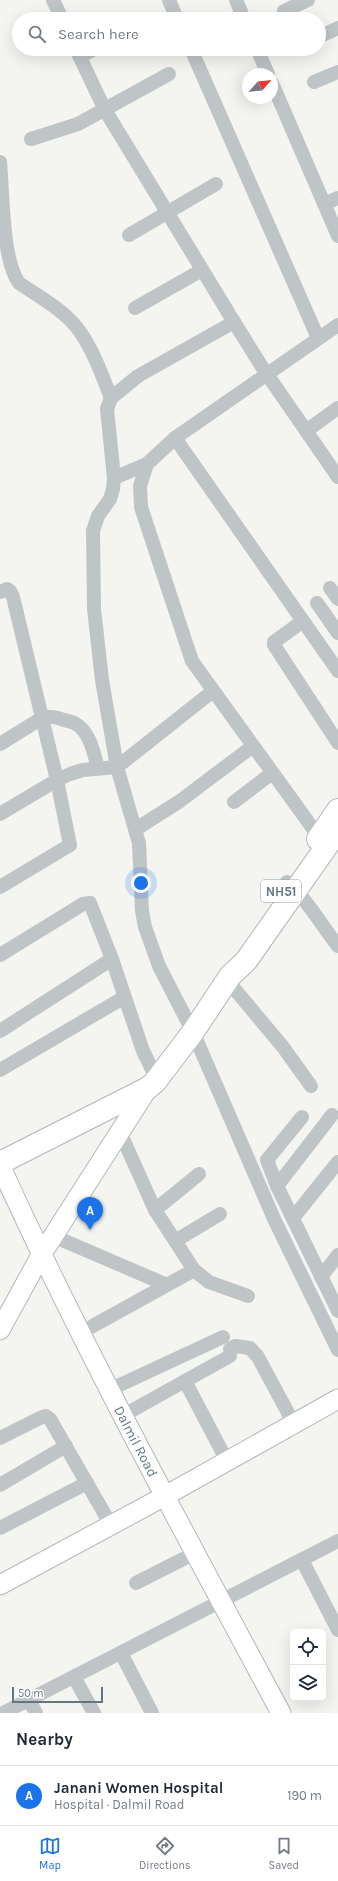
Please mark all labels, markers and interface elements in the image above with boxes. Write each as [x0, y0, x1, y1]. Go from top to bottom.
search box [12, 12, 326, 56]
icon: search [26, 23, 48, 45]
text: Search here [58, 25, 139, 43]
north arrow [242, 68, 278, 104]
your location [131, 873, 151, 893]
road number: NH51 [261, 880, 301, 902]
pin: A [77, 1197, 103, 1230]
street label: Dalmil Road [111, 1403, 162, 1480]
map controls [290, 1629, 326, 1701]
button: locate [290, 1629, 326, 1665]
button: layers [290, 1665, 326, 1701]
scale bar [12, 1685, 103, 1704]
text: 50 m [18, 1687, 44, 1700]
text: Nearby [16, 1729, 73, 1749]
text: Janani Women Hospital [54, 1779, 223, 1797]
text: A [25, 1788, 33, 1803]
text: 190 m [287, 1788, 322, 1803]
text: Hospital · Dalmil Road [54, 1797, 184, 1812]
tab: Map [39, 1835, 61, 1872]
tab: Directions [139, 1835, 191, 1872]
tab: Saved [269, 1835, 299, 1872]

